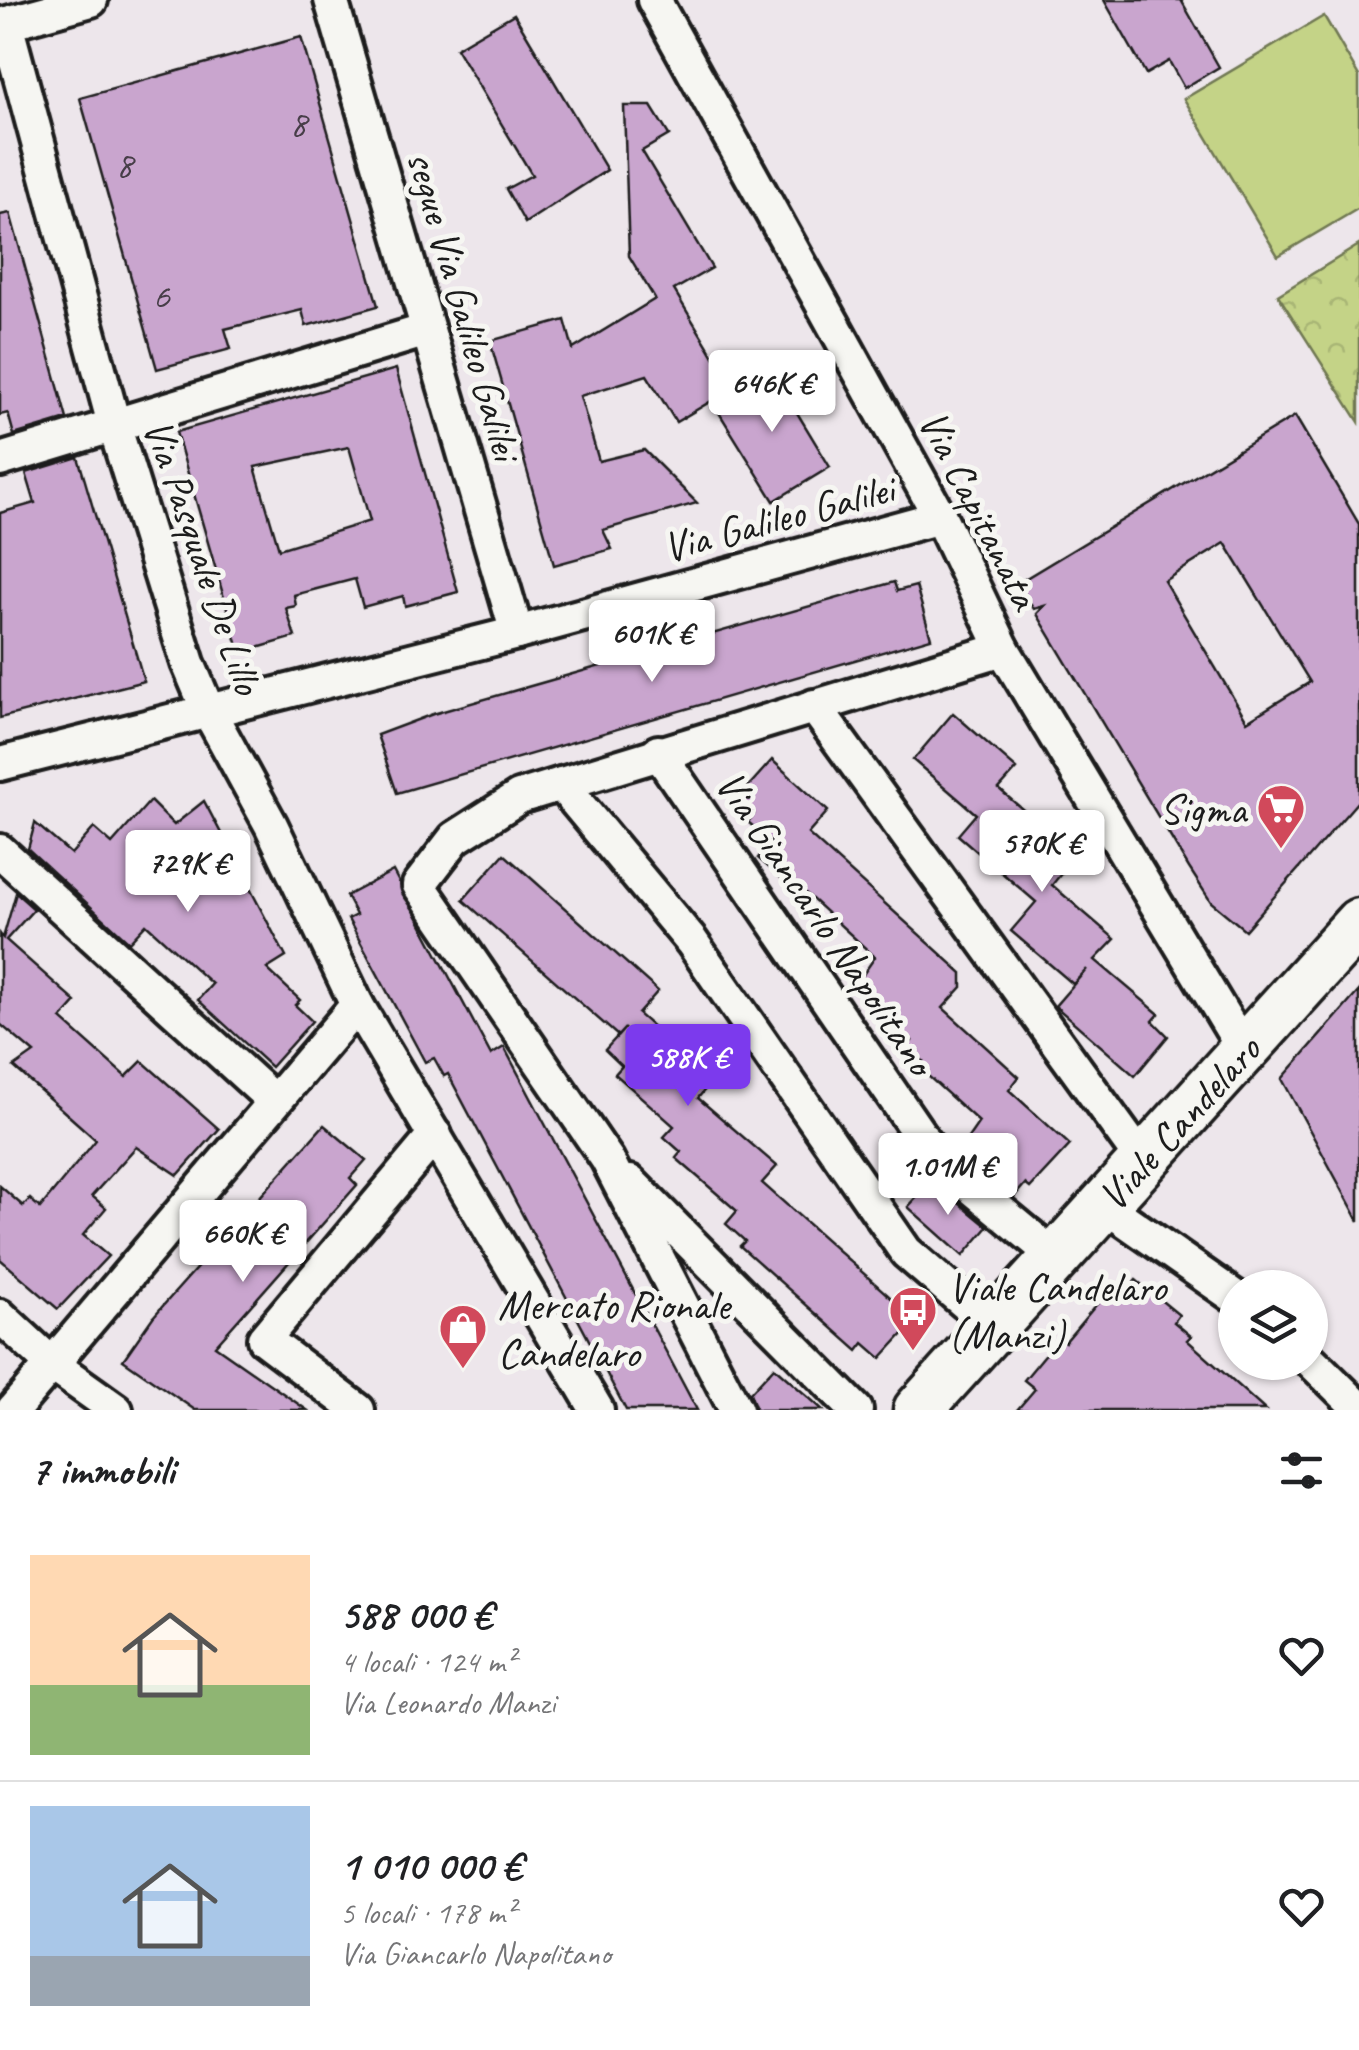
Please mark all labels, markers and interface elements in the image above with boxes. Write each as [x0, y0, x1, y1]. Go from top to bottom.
house number: 8 [289, 100, 310, 147]
house number: 8 [115, 141, 136, 188]
street label: segue Via Galileo Galilei [394, 145, 534, 471]
house number: 6 [152, 272, 171, 319]
pin: 646K € [691, 350, 853, 435]
text: 646K € [731, 362, 813, 403]
street label: Via Capitanata [906, 402, 1052, 620]
street label: Via Pasquale De Lillo [131, 412, 275, 703]
street label: Via Galileo Galilei [657, 461, 904, 575]
pin: 601K € [571, 600, 733, 685]
text: 601K € [611, 612, 693, 653]
street label: Via Giancarlo Napolitano [703, 761, 948, 1088]
supermarket icon: Sigma [1255, 782, 1307, 850]
place label: Sigma [1159, 783, 1249, 836]
pin: 570K € [961, 810, 1123, 895]
text: 570K € [1002, 822, 1082, 863]
pin: 729K € [107, 830, 269, 915]
text: 729K € [147, 842, 229, 883]
street label: Viale Candelaro [1087, 1023, 1274, 1222]
pin: 588K € [607, 1024, 769, 1109]
text: 588K € [647, 1036, 729, 1077]
pin: 1.01M € [856, 1133, 1040, 1218]
text: 1.01M € [900, 1145, 996, 1186]
pin: 660K € [162, 1200, 324, 1285]
text: 660K € [202, 1212, 284, 1253]
place label: Viale Candelaro (Manzi) [948, 1261, 1168, 1362]
map controls [1218, 1270, 1328, 1380]
button: layers [1218, 1270, 1328, 1380]
place label: Mercato Rionale Candelaro [498, 1279, 733, 1380]
bus stop icon: Viale Candelaro (Manzi) [887, 1284, 939, 1352]
shop icon: Mercato Rionale Candelaro [437, 1302, 489, 1370]
icon: filters [1274, 1443, 1329, 1498]
text: 7 immobili [30, 1444, 175, 1497]
text: 588 000 € [340, 1588, 492, 1641]
icon: home [110, 1595, 230, 1715]
icon: heart [1274, 1628, 1329, 1683]
text: 4 locali · 124 m² [340, 1641, 515, 1682]
text: Via Leonardo Manzi [340, 1682, 555, 1723]
text: 1 010 000 € [340, 1839, 522, 1892]
icon: home [110, 1846, 230, 1966]
icon: heart [1274, 1879, 1329, 1934]
text: 5 locali · 178 m² [340, 1892, 515, 1933]
text: Via Giancarlo Napolitano [340, 1933, 611, 1974]

